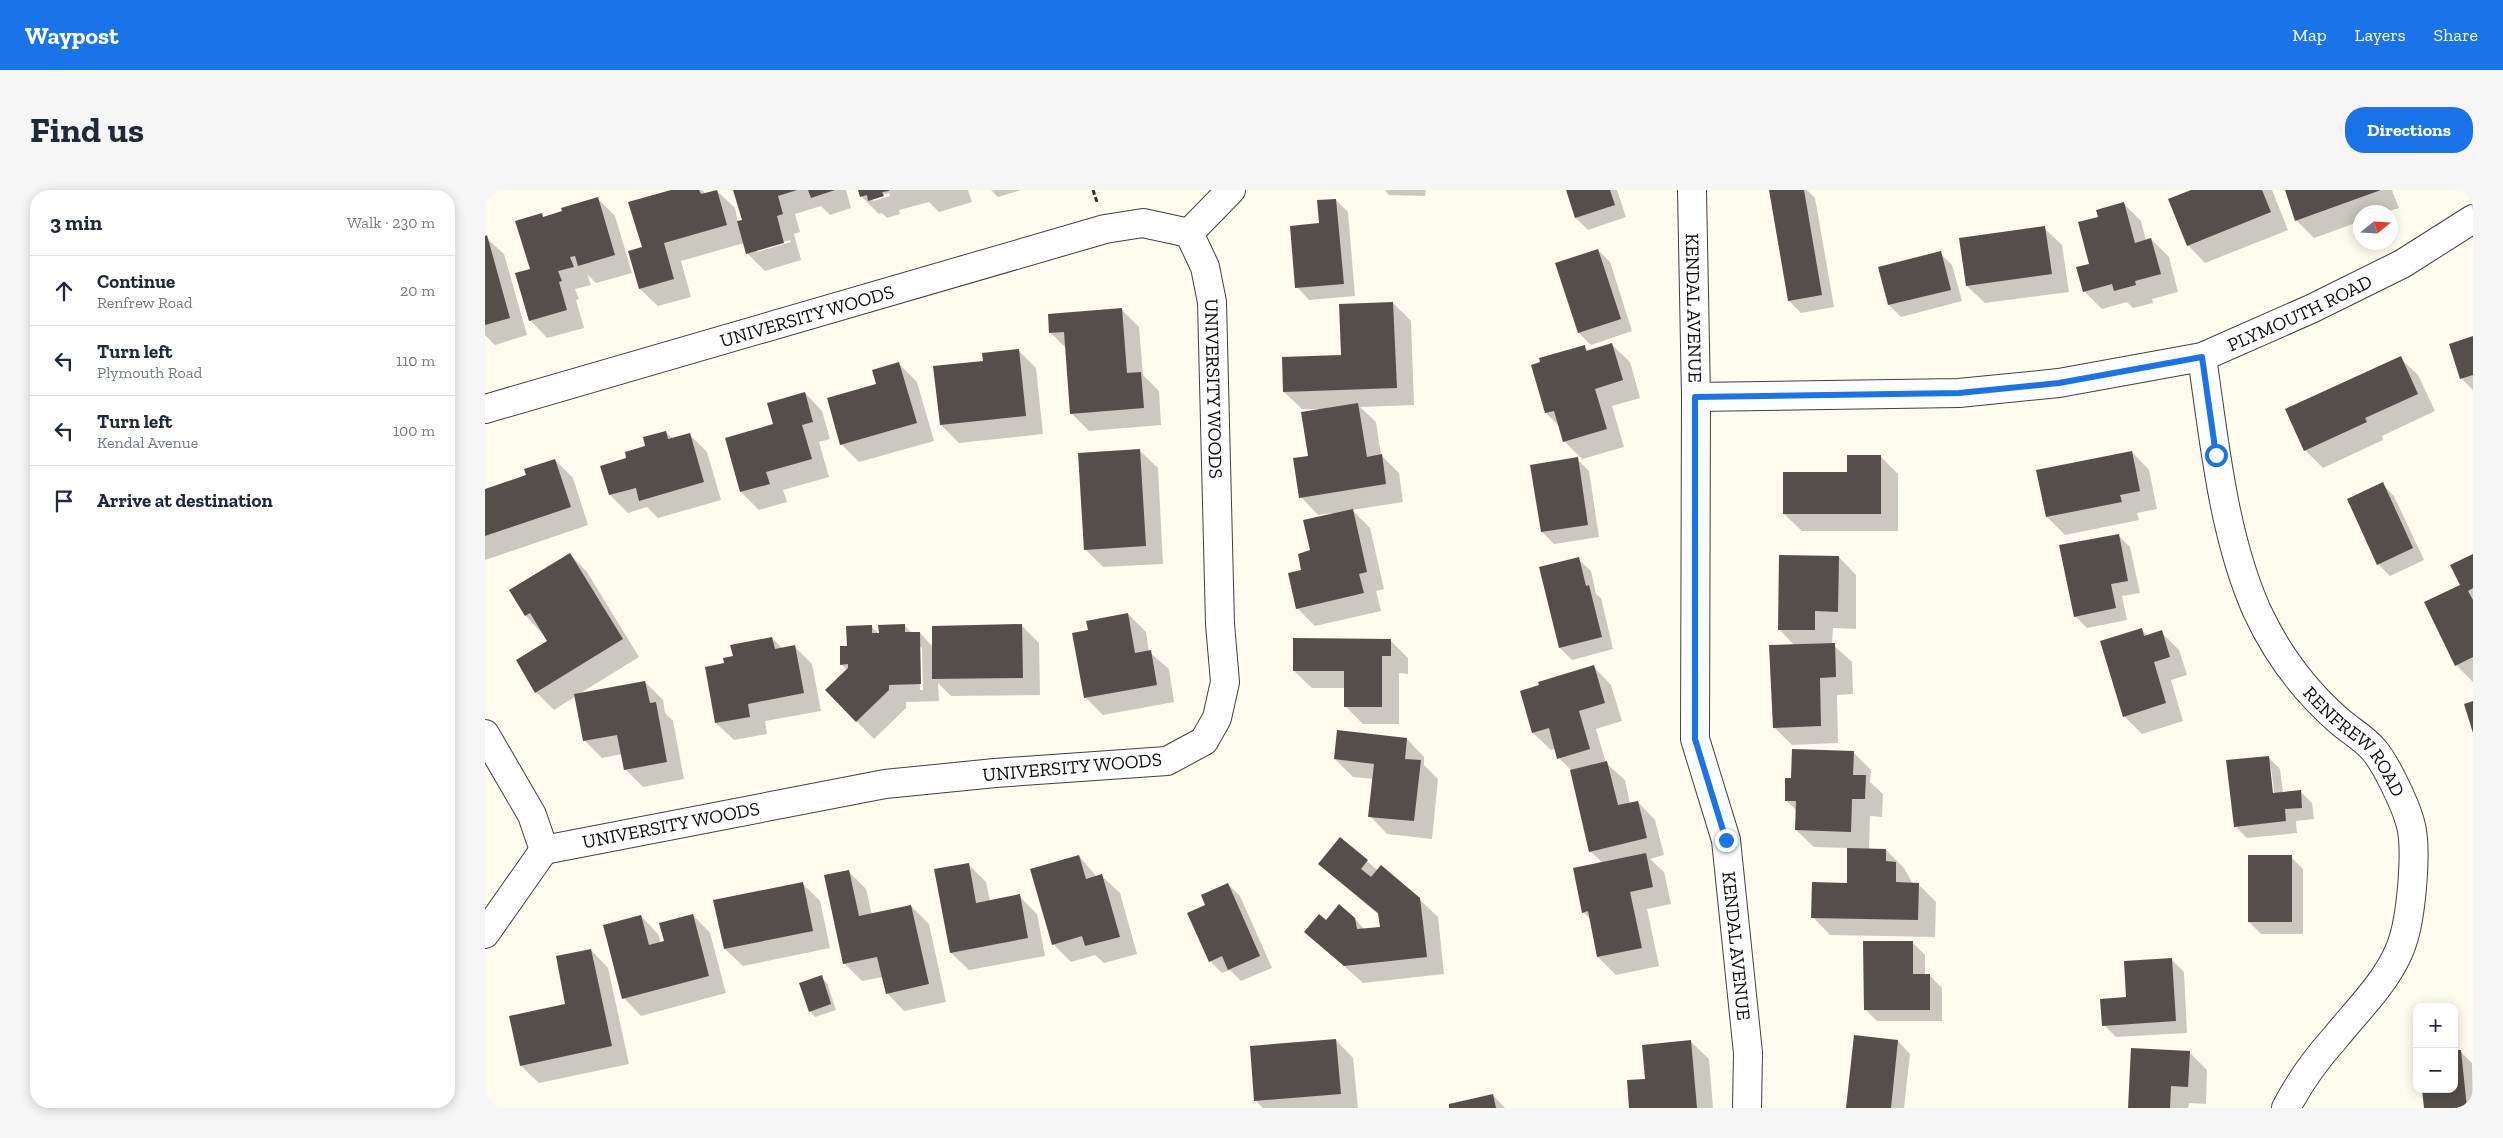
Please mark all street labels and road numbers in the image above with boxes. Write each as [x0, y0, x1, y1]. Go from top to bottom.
street label: KENDAL AVENUE [1681, 233, 1707, 383]
street label: PLYMOUTH ROAD [2224, 269, 2376, 356]
street label: UNIVERSITY WOODS [717, 279, 896, 352]
street label: UNIVERSITY WOODS [1200, 298, 1228, 479]
street label: RENFREW ROAD [2299, 681, 2410, 800]
street label: UNIVERSITY WOODS [981, 748, 1163, 786]
street label: UNIVERSITY WOODS [580, 797, 762, 853]
street label: KENDAL AVENUE [1718, 870, 1756, 1021]

